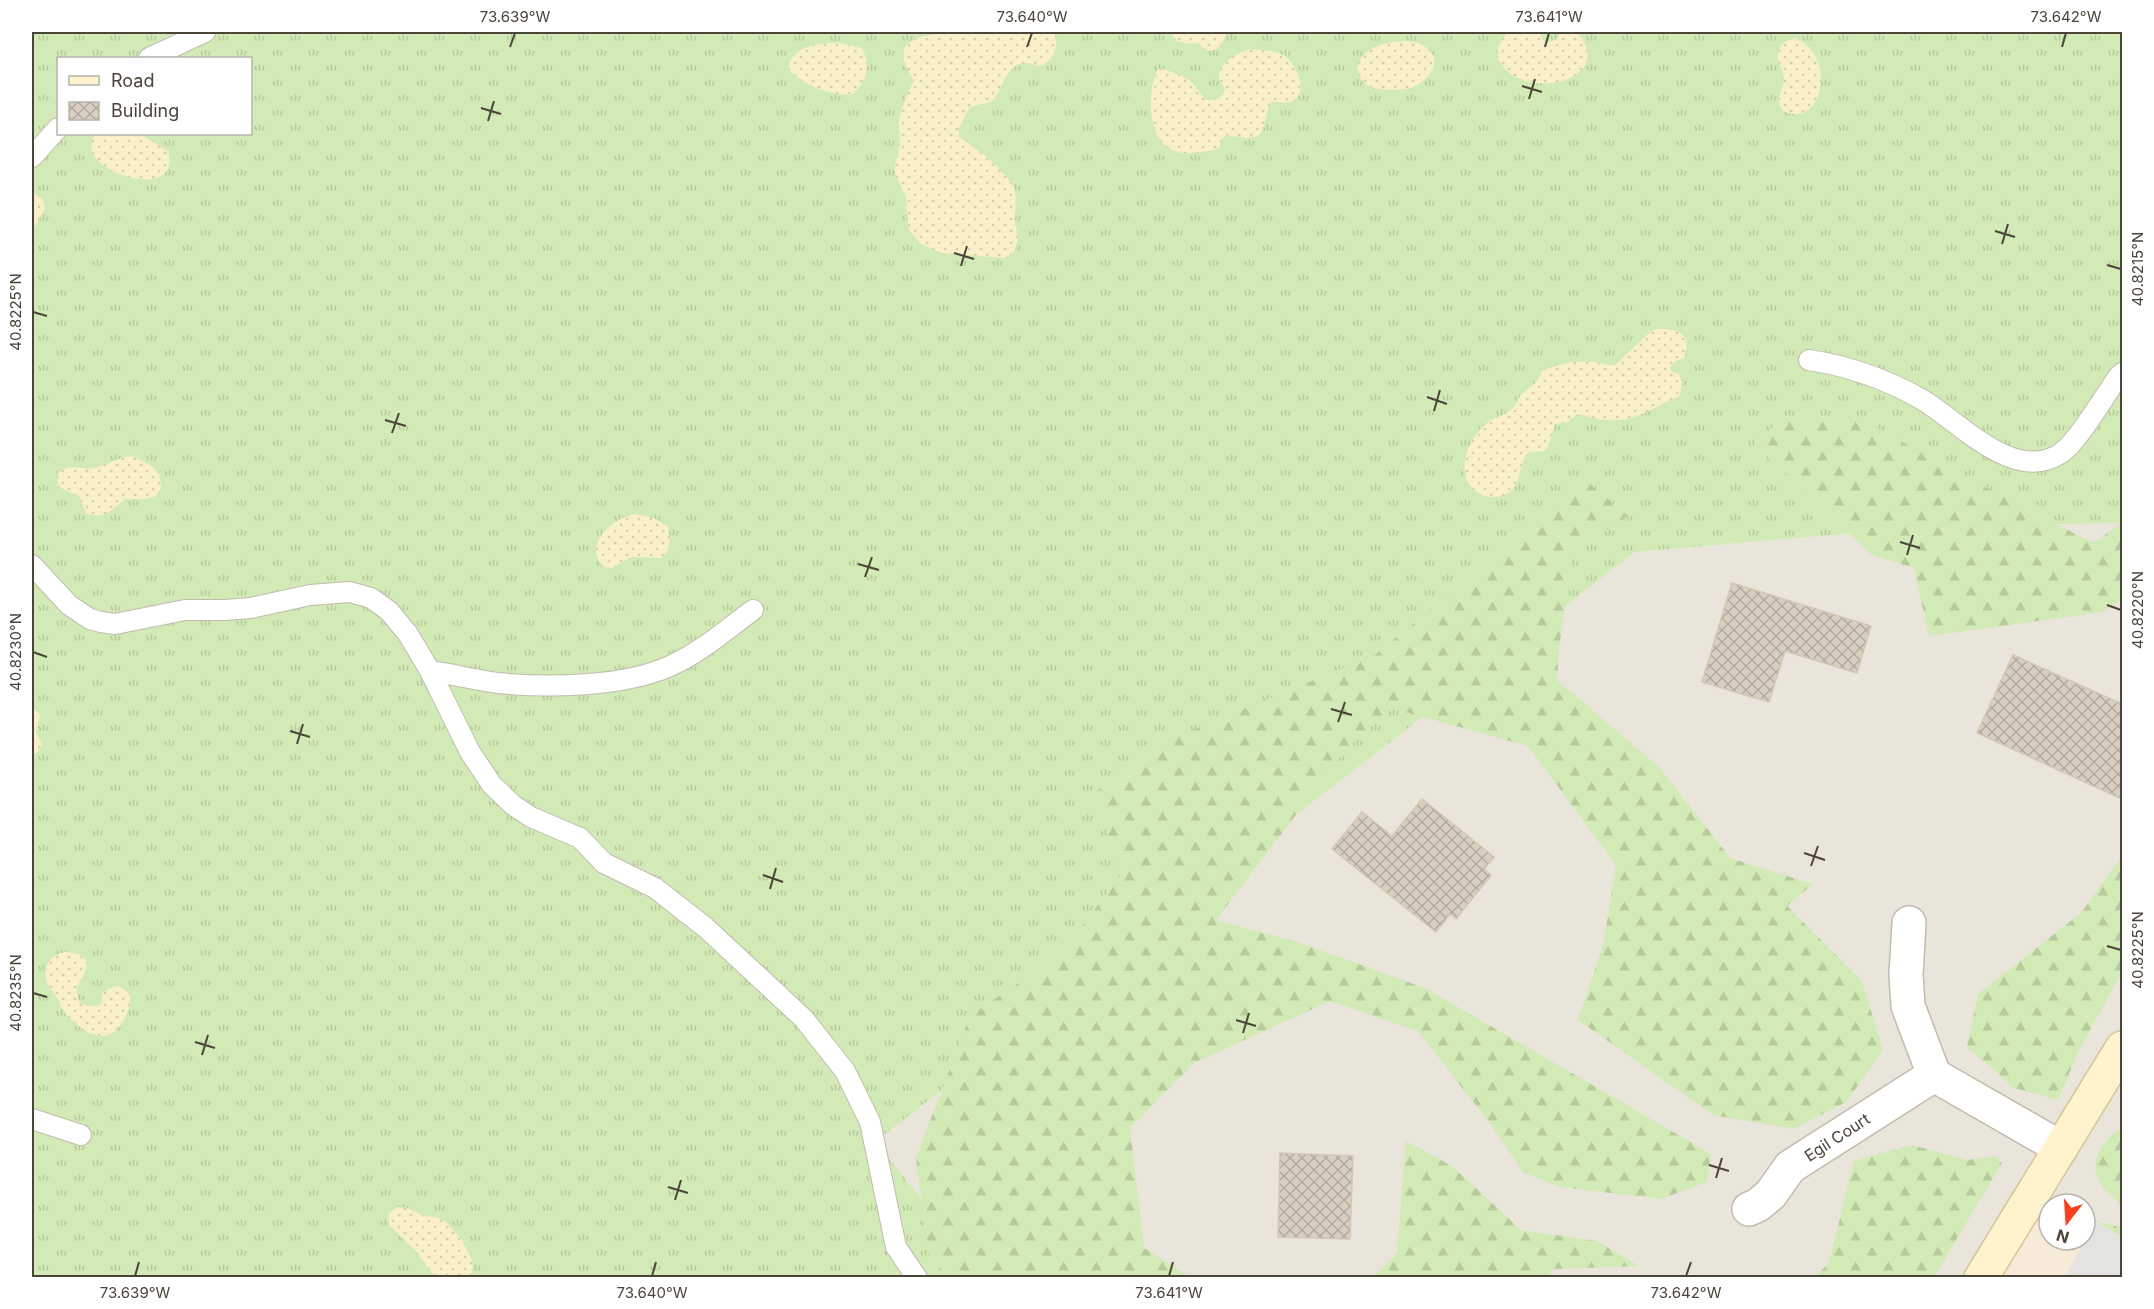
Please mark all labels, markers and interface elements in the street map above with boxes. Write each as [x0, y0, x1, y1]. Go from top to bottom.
text: 73.639°W [480, 7, 551, 26]
text: 73.640°W [996, 7, 1068, 26]
text: 73.641°W [1515, 7, 1583, 26]
text: 73.642°W [2031, 7, 2102, 26]
legend [57, 57, 252, 135]
text: Road [111, 70, 154, 91]
text: Building [111, 100, 179, 121]
text: 40.8215°N [2128, 232, 2147, 306]
text: 40.8225°N [6, 273, 25, 351]
text: 40.8220°N [2128, 571, 2147, 649]
text: 40.8230°N [6, 613, 25, 691]
text: 40.8225°N [2128, 911, 2147, 989]
text: 40.8235°N [6, 954, 25, 1032]
street label: Egil Court [1801, 1108, 1873, 1166]
north arrow [2037, 1192, 2097, 1252]
text: N [2054, 1225, 2071, 1248]
text: 73.639°W [100, 1283, 171, 1302]
text: 73.640°W [616, 1283, 688, 1302]
text: 73.641°W [1135, 1283, 1203, 1302]
text: 73.642°W [1651, 1283, 1722, 1302]

